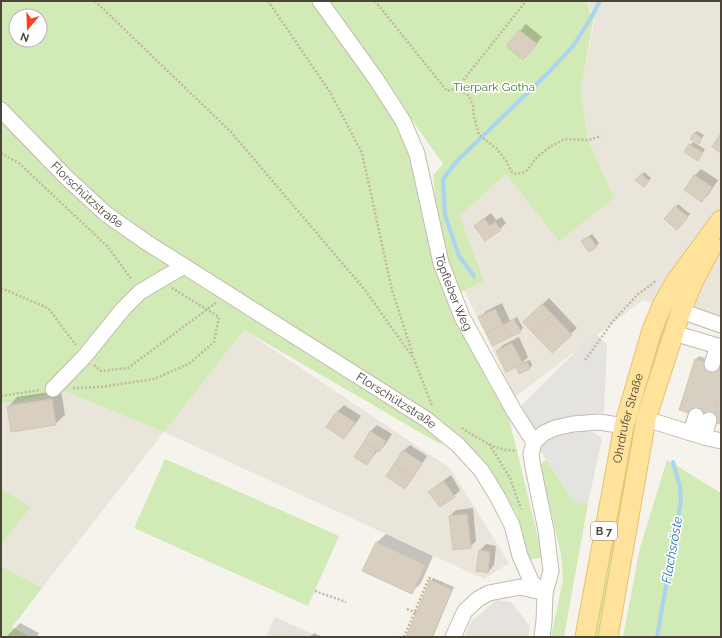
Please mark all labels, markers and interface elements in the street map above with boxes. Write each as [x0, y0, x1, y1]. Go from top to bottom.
north arrow [8, 8, 48, 48]
text: N [19, 29, 31, 44]
park label: Tierpark Gotha [453, 80, 535, 94]
street label: Florschützstraße [48, 159, 126, 231]
street label: Töpfleber Weg [432, 252, 475, 333]
street label: Florschützstraße [354, 370, 439, 432]
street label: Ohrdrufer Straße [610, 372, 646, 464]
water label: Flachsröste [659, 515, 685, 585]
road number: B 7 [591, 522, 617, 540]

